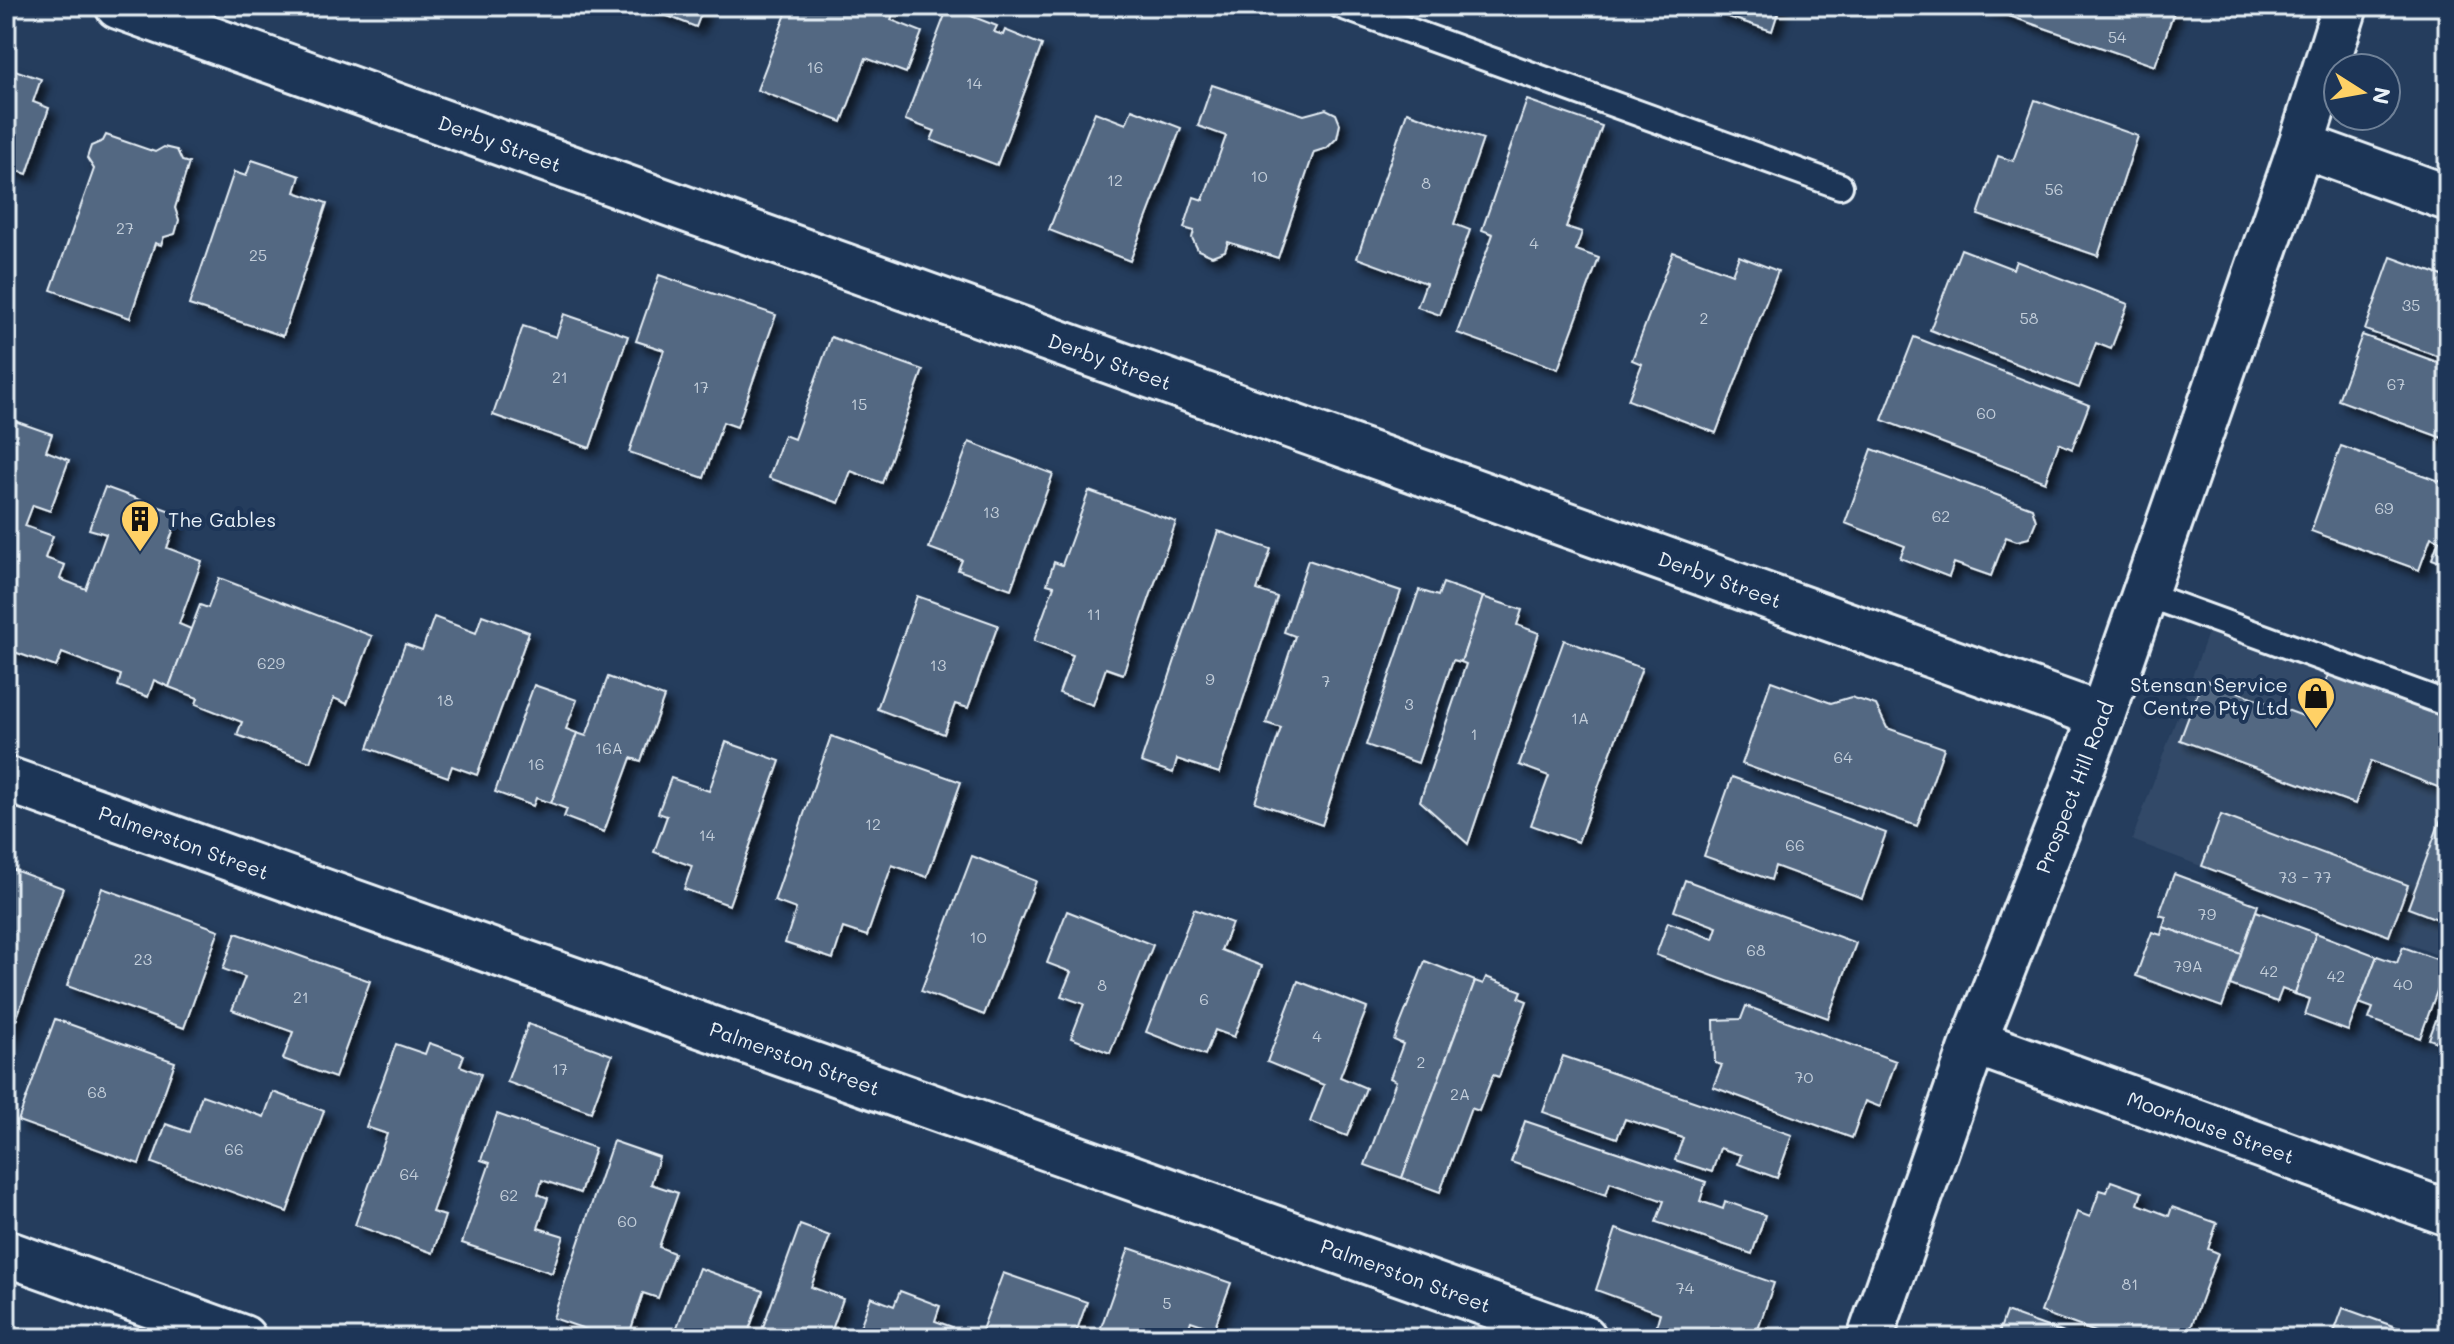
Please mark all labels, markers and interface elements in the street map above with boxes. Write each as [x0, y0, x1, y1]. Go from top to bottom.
house number: 54 [2108, 26, 2127, 47]
north arrow [2322, 52, 2402, 132]
house number: 16 [807, 56, 823, 77]
house number: 14 [966, 72, 983, 93]
text: N [2366, 85, 2398, 107]
street label: Derby Street [435, 109, 565, 177]
house number: 10 [1250, 165, 1268, 186]
house number: 12 [1107, 169, 1123, 190]
house number: 8 [1421, 172, 1431, 193]
house number: 56 [2045, 178, 2064, 199]
house number: 27 [116, 217, 134, 238]
house number: 4 [1529, 232, 1539, 253]
house number: 25 [249, 244, 267, 265]
house number: 35 [2402, 294, 2420, 315]
house number: 2 [1700, 307, 1708, 328]
house number: 58 [2019, 307, 2039, 328]
street label: Derby Street [1045, 327, 1175, 395]
house number: 21 [552, 366, 568, 387]
house number: 67 [2387, 373, 2405, 394]
house number: 17 [693, 376, 709, 397]
house number: 15 [851, 393, 867, 414]
house number: 60 [1976, 402, 1996, 423]
house number: 69 [2374, 497, 2394, 518]
building icon: The Gables [119, 498, 161, 553]
house number: 13 [983, 501, 999, 522]
house number: 62 [1932, 505, 1950, 526]
place label: The Gables [168, 506, 276, 532]
street label: Derby Street [1655, 545, 1785, 613]
house number: 11 [1087, 603, 1101, 624]
house number: 629 [257, 652, 285, 673]
house number: 13 [930, 654, 946, 675]
house number: 9 [1205, 668, 1215, 689]
house number: 7 [1322, 670, 1331, 691]
place label: Stensan Service Centre Pty Ltd [2130, 671, 2288, 720]
shop icon: Stensan Service Centre Pty Ltd [2295, 675, 2337, 730]
house number: 18 [437, 689, 454, 710]
house number: 3 [1404, 693, 1414, 714]
street label: Prospect Hill Road [2029, 697, 2119, 877]
house number: 1A [1571, 707, 1589, 728]
house number: 1 [1470, 723, 1478, 744]
house number: 16A [595, 737, 623, 758]
house number: 64 [1833, 746, 1853, 767]
house number: 16 [528, 753, 544, 774]
street label: Palmerston Street [95, 799, 273, 885]
house number: 12 [865, 813, 881, 834]
house number: 14 [699, 824, 716, 845]
house number: 66 [1785, 834, 1805, 855]
house number: 73 - 77 [2278, 866, 2332, 887]
house number: 79 [2198, 903, 2216, 924]
house number: 10 [969, 926, 987, 947]
house number: 68 [1746, 939, 1766, 960]
house number: 23 [134, 948, 152, 969]
house number: 79A [2173, 955, 2203, 976]
house number: 42 [2260, 960, 2278, 981]
house number: 42 [2327, 965, 2345, 986]
house number: 40 [2393, 973, 2413, 994]
house number: 8 [1097, 974, 1107, 995]
house number: 21 [293, 986, 309, 1007]
house number: 6 [1199, 988, 1209, 1009]
street label: Palmerston Street [706, 1015, 884, 1101]
house number: 4 [1312, 1025, 1322, 1046]
house number: 2 [1417, 1051, 1425, 1072]
house number: 17 [552, 1058, 568, 1079]
house number: 70 [1795, 1066, 1814, 1087]
house number: 68 [87, 1081, 107, 1102]
house number: 2A [1450, 1083, 1470, 1104]
street label: Moorhouse Street [2124, 1085, 2298, 1169]
house number: 66 [224, 1138, 244, 1159]
house number: 64 [399, 1163, 419, 1184]
house number: 62 [500, 1184, 518, 1205]
house number: 60 [617, 1210, 637, 1231]
street label: Palmerston Street [1317, 1232, 1495, 1318]
house number: 81 [2122, 1273, 2138, 1294]
house number: 74 [1676, 1277, 1695, 1298]
house number: 5 [1162, 1292, 1172, 1313]

